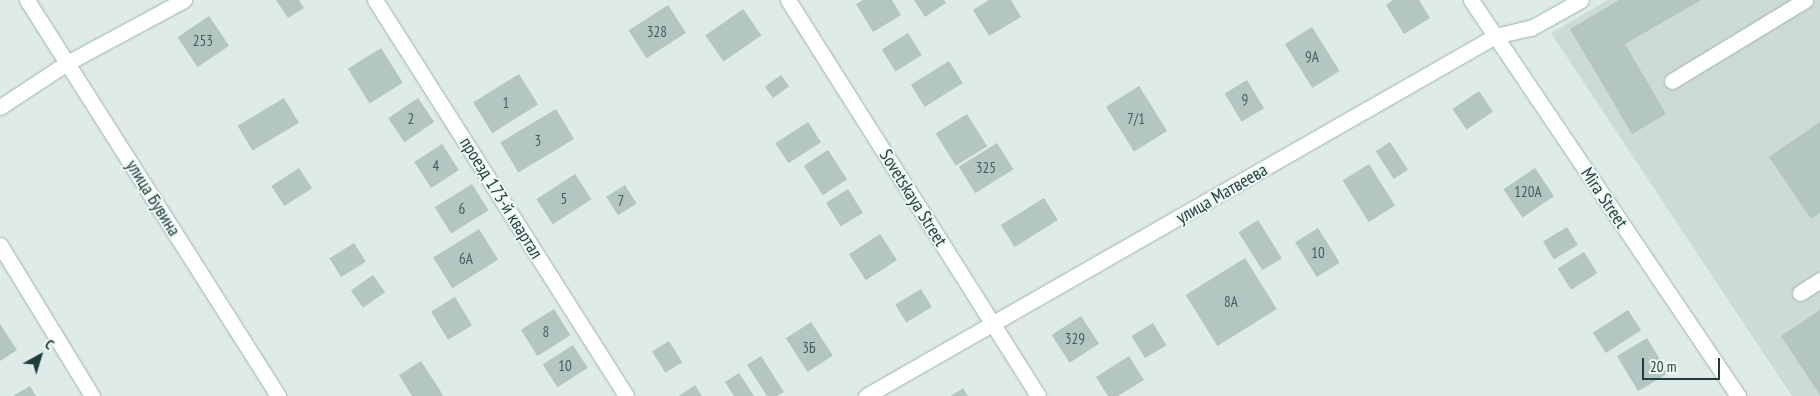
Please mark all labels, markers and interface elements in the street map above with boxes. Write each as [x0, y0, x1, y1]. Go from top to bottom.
house number: 328 [647, 23, 667, 41]
house number: 253 [193, 32, 213, 50]
house number: 9А [1305, 48, 1319, 66]
house number: 9 [1242, 91, 1248, 109]
house number: 1 [503, 94, 509, 112]
house number: 2 [408, 110, 414, 128]
house number: 7/1 [1127, 110, 1145, 128]
house number: 3 [535, 132, 541, 150]
street label: проезд 173-й квартал [455, 133, 547, 263]
street label: Sovetskaya Street [875, 146, 951, 250]
street label: улица Бувина [121, 156, 185, 240]
house number: 4 [433, 157, 439, 175]
house number: 325 [976, 159, 996, 177]
street label: улица Матвеева [1173, 159, 1271, 229]
street label: Mira Street [1576, 164, 1632, 232]
house number: 120А [1514, 183, 1542, 201]
house number: 5 [561, 190, 567, 208]
house number: 7 [618, 192, 624, 210]
house number: 6 [459, 200, 465, 218]
house number: 10 [1311, 244, 1325, 262]
house number: 6А [459, 250, 473, 268]
house number: 8А [1224, 293, 1238, 311]
house number: 8 [543, 323, 549, 341]
house number: 329 [1065, 330, 1085, 348]
north arrow [15, 331, 65, 381]
text: С [41, 335, 58, 353]
house number: 3Б [802, 339, 816, 357]
scale bar [1645, 348, 1722, 380]
house number: 10 [558, 357, 572, 375]
text: 20 m [1650, 357, 1676, 376]

